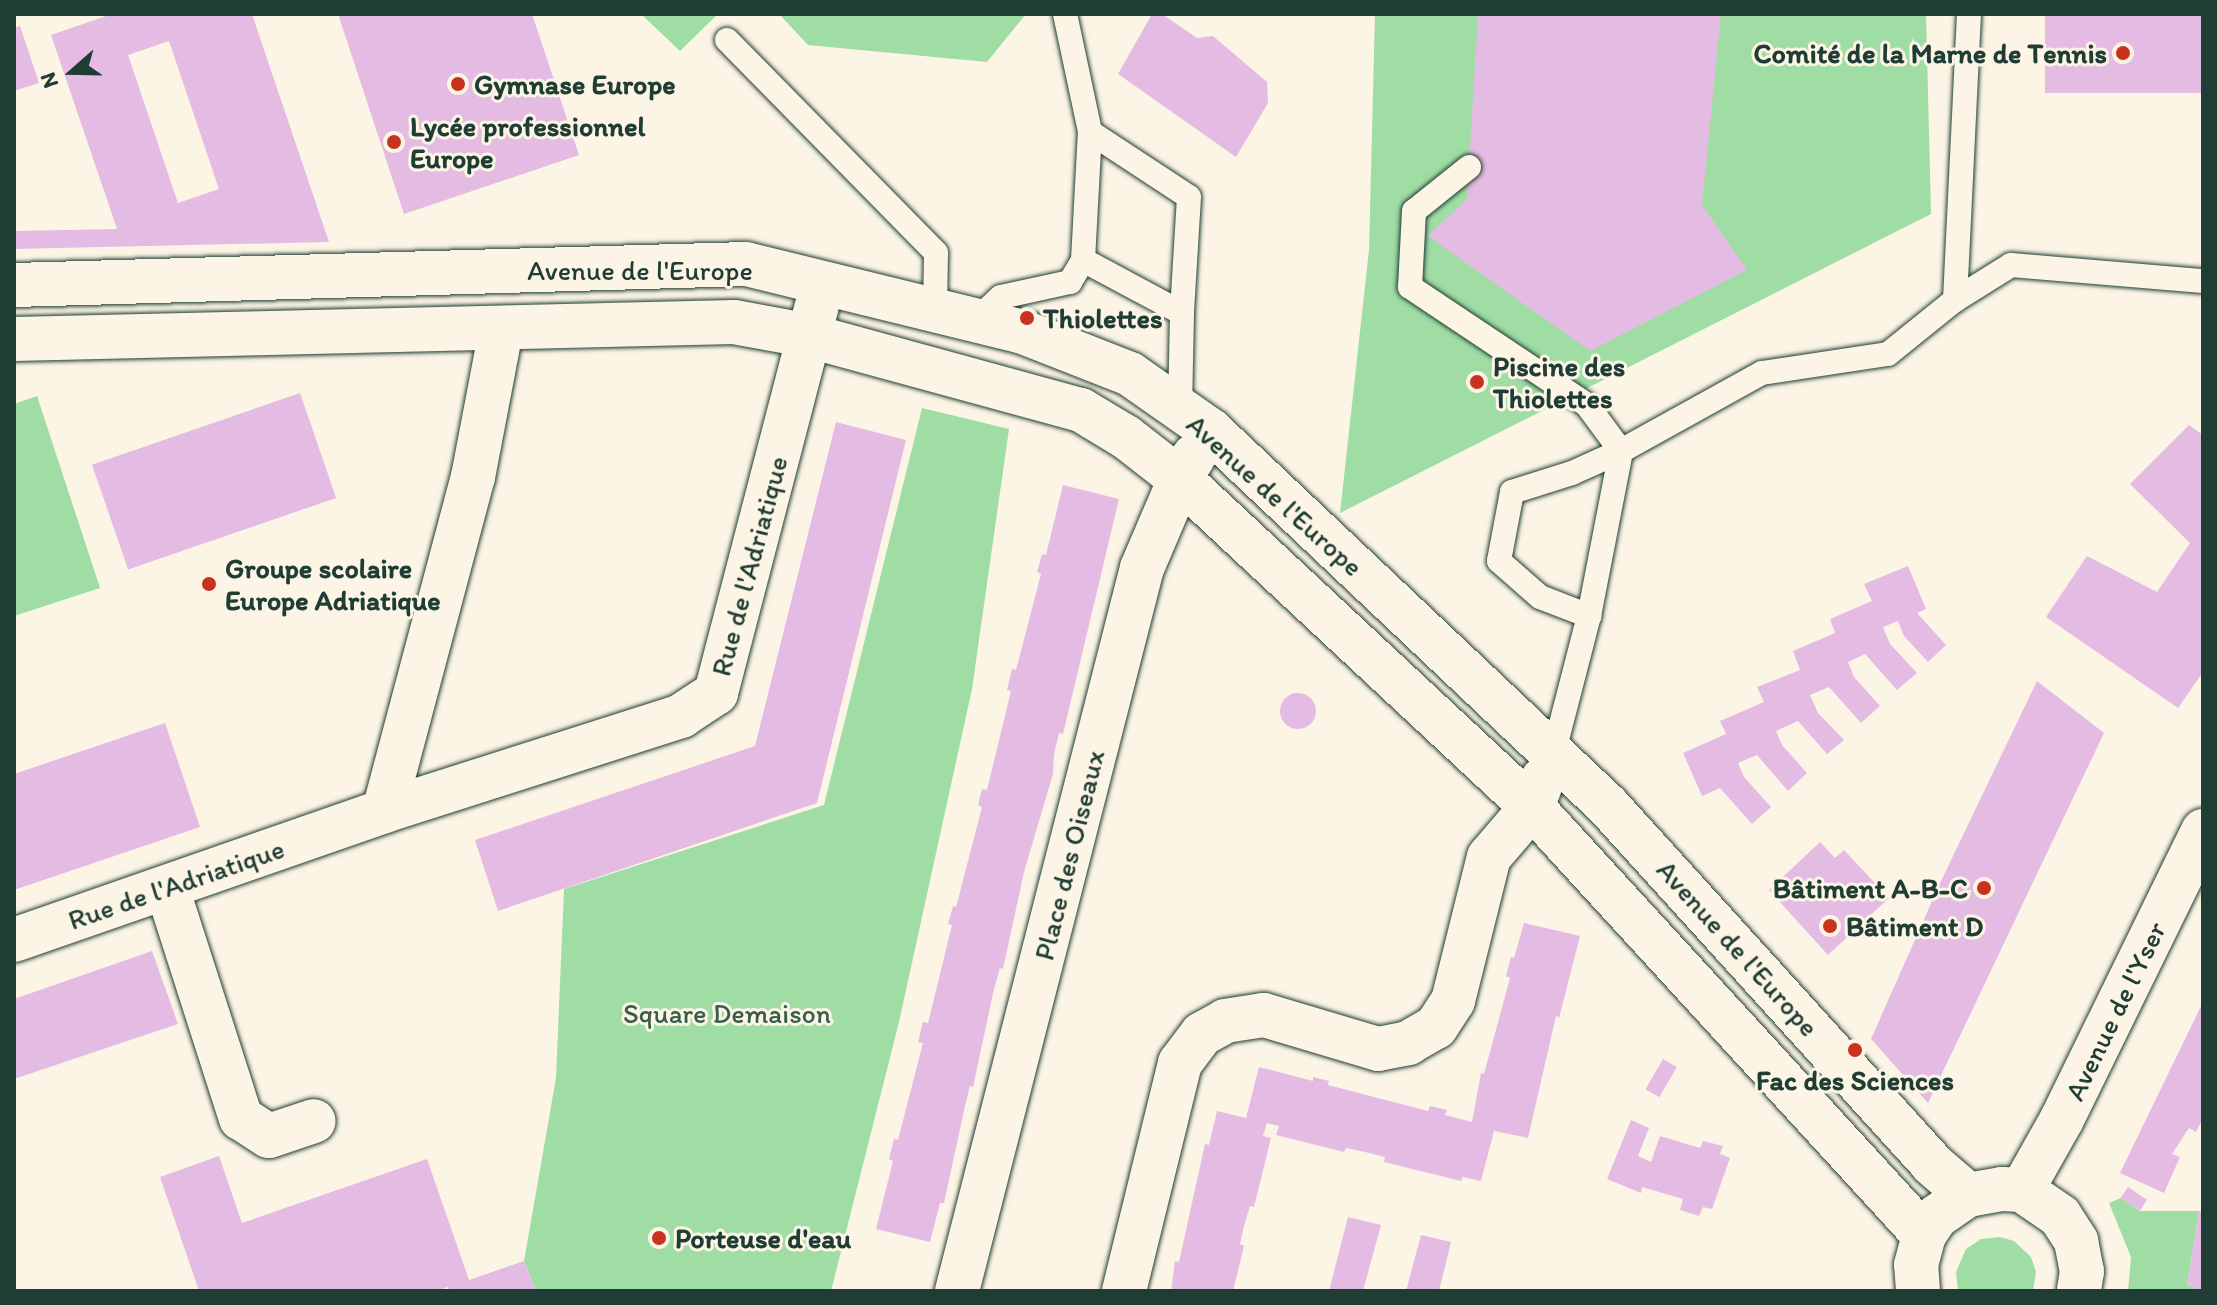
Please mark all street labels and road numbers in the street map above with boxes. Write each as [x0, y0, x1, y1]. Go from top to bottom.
street label: Avenue de l'Europe [527, 253, 753, 287]
street label: Avenue de l'Europe [1180, 407, 1370, 583]
street label: Rue de l'Adriatique [704, 453, 794, 679]
street label: Place des Oiseaux [1027, 747, 1111, 963]
street label: Rue de l'Adriatique [64, 831, 288, 937]
street label: Avenue de l'Europe [1650, 853, 1826, 1043]
street label: Avenue de l'Yser [2057, 916, 2173, 1106]

